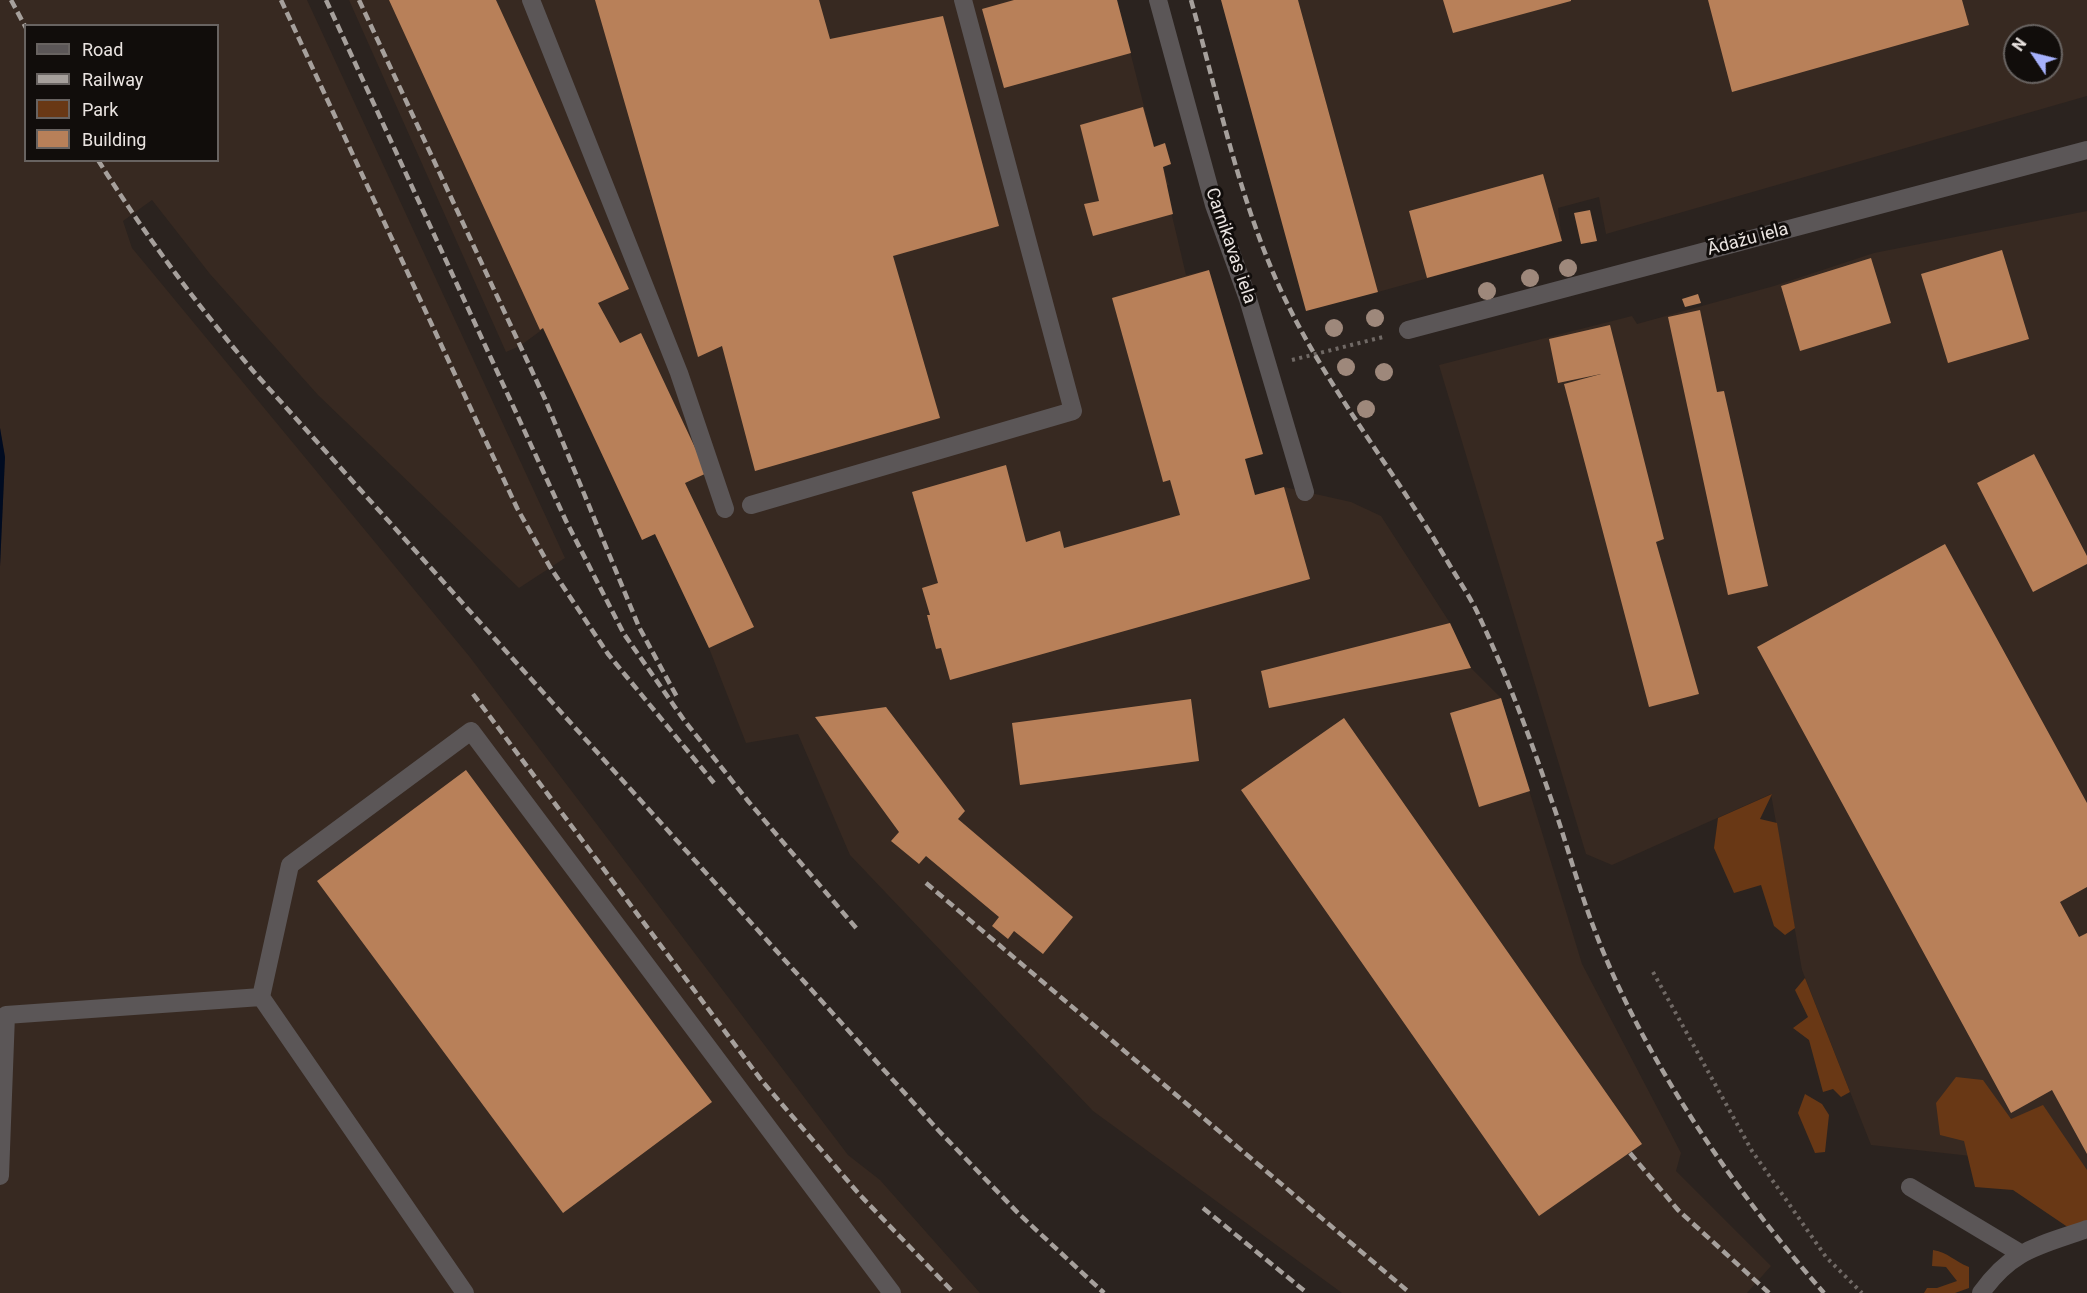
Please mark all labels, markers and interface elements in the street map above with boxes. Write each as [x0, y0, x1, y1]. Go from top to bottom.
legend [24, 24, 219, 162]
north arrow [2003, 24, 2063, 84]
text: N [2008, 34, 2031, 55]
text: Road [82, 39, 123, 60]
text: Railway [82, 69, 143, 90]
text: Park [82, 99, 118, 120]
text: Building [82, 129, 146, 150]
street label: Carnikavas iela [1200, 185, 1260, 307]
street label: Ādažu iela [1705, 219, 1791, 261]

